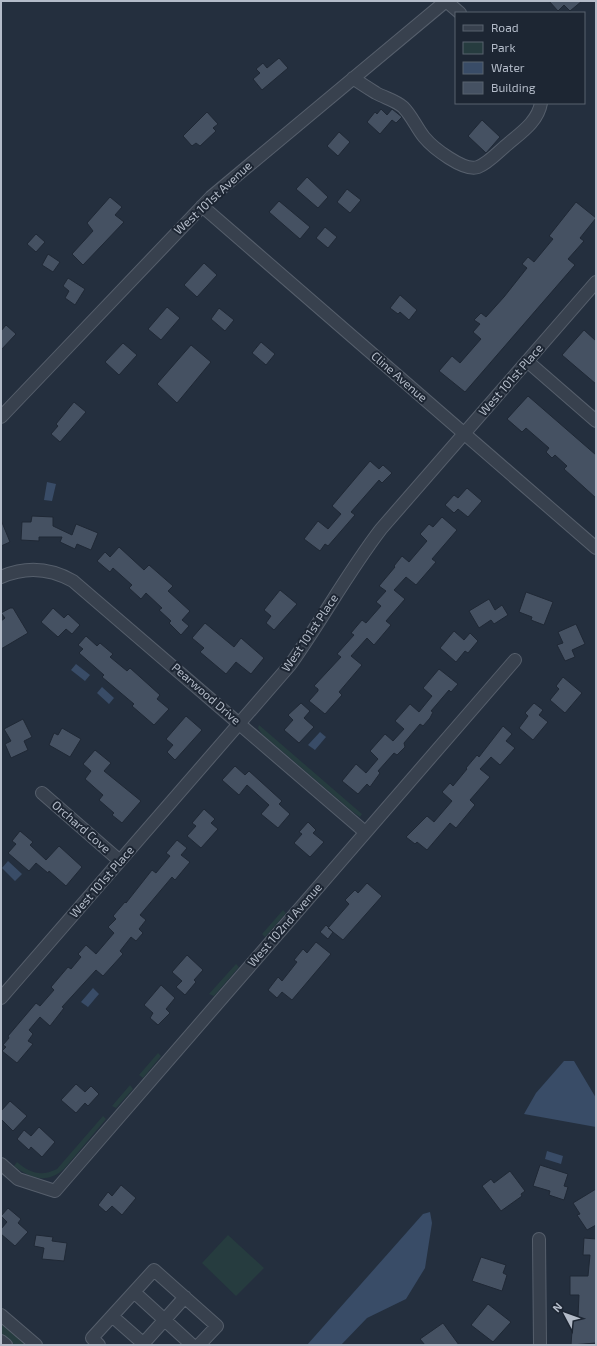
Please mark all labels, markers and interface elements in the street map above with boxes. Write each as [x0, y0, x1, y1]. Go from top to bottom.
legend [455, 12, 585, 104]
text: Road [491, 20, 519, 34]
text: Park [491, 40, 516, 54]
text: Water [491, 60, 525, 74]
text: Building [491, 80, 536, 94]
street label: West 101st Avenue [171, 158, 254, 237]
street label: West 101st Place [475, 341, 545, 418]
street label: Cline Avenue [369, 348, 430, 404]
street label: West 101st Place [278, 591, 340, 674]
street label: Pearwood Drive [169, 660, 244, 727]
street label: Orchard Cove [50, 797, 114, 855]
street label: West 101st Place [66, 843, 136, 920]
street label: West 102nd Avenue [244, 880, 324, 969]
north arrow [545, 1294, 585, 1334]
text: N [550, 1300, 565, 1314]

